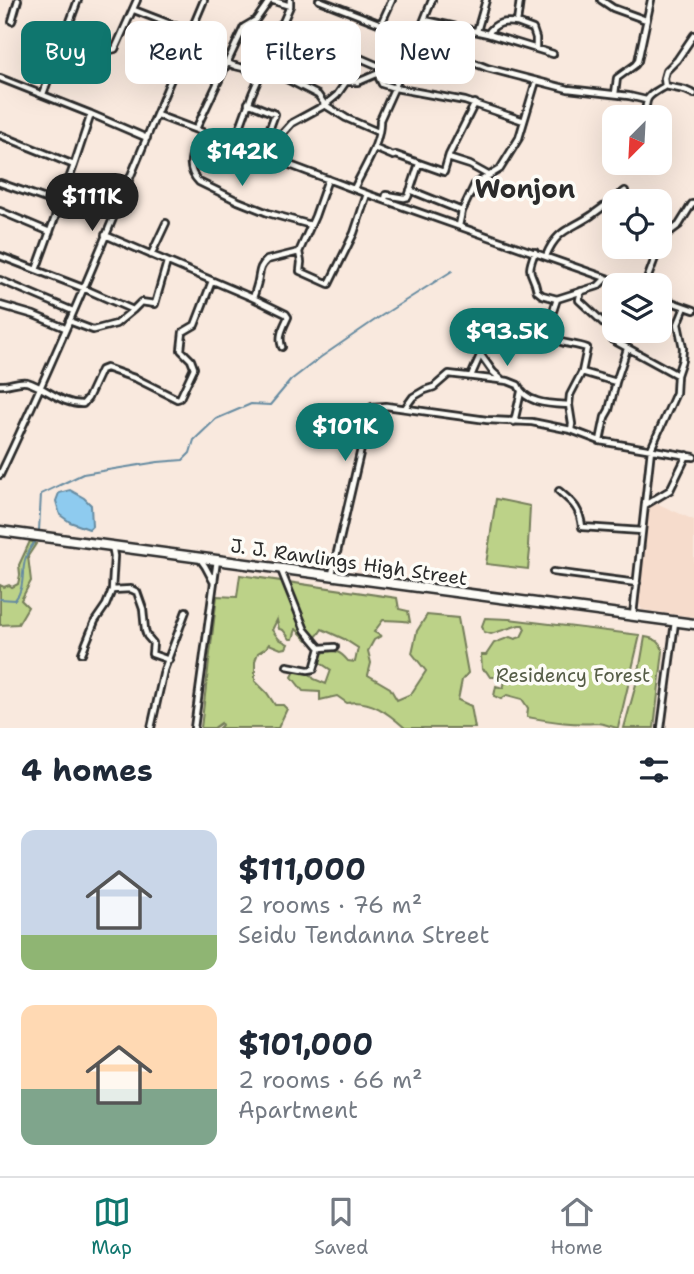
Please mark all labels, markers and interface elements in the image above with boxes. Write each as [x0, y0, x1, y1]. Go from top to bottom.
chip: Buy [21, 21, 111, 84]
chip: Rent [125, 21, 227, 84]
chip: Filters [241, 21, 361, 84]
chip: New [375, 21, 475, 84]
north arrow [602, 105, 672, 175]
map controls [602, 105, 672, 343]
pin: $142K [193, 128, 291, 188]
text: $142K [206, 136, 278, 166]
district label: Wonjon [475, 171, 575, 206]
pin: $111K [43, 174, 141, 233]
text: $111K [62, 181, 122, 211]
button: locate [602, 189, 672, 259]
button: layers [602, 273, 672, 343]
pin: $93.5K [450, 308, 564, 368]
text: $93.5K [466, 316, 548, 346]
pin: $101K [296, 404, 394, 463]
text: $101K [312, 411, 378, 441]
street label: J. J. Rawlings High Street [229, 533, 469, 591]
park label: Residency Forest [496, 663, 650, 688]
text: 4 homes [21, 750, 153, 791]
icon: filters [635, 751, 673, 789]
text: $111,000 [238, 849, 366, 890]
icon: home [77, 858, 161, 942]
text: 2 rooms · 76 m² [238, 890, 422, 920]
text: Seidu Tendanna Street [238, 920, 490, 950]
text: $101,000 [238, 1024, 373, 1065]
icon: home [77, 1033, 161, 1117]
text: 2 rooms · 66 m² [238, 1065, 423, 1095]
text: Apartment [238, 1095, 358, 1125]
tab: Map [91, 1193, 132, 1260]
tab: Saved [314, 1193, 368, 1260]
tab: Home [551, 1193, 603, 1260]

